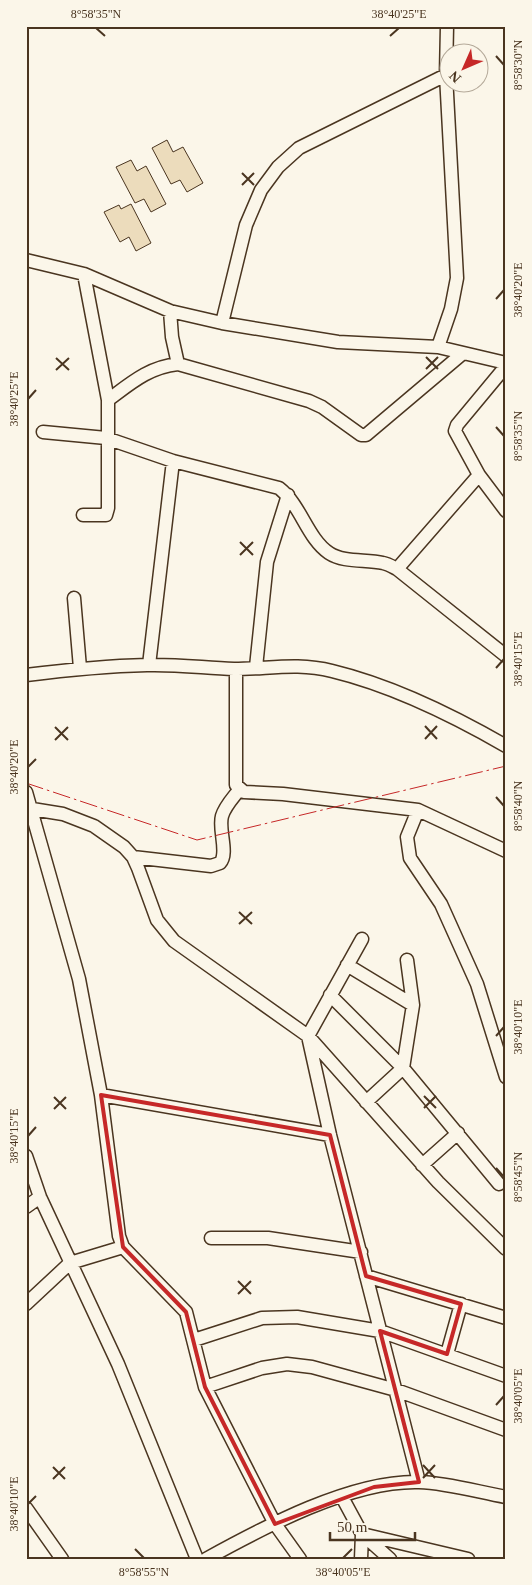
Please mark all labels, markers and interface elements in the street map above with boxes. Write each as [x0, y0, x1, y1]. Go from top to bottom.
text: 8°58'35"N [71, 7, 122, 21]
text: 38°40'25"E [371, 7, 427, 21]
text: 8°58'30"N [511, 39, 525, 90]
north arrow [440, 42, 490, 92]
text: N [446, 68, 464, 86]
text: 38°40'20"E [511, 262, 525, 318]
text: 38°40'25"E [7, 371, 21, 427]
text: 8°58'35"N [511, 410, 525, 461]
text: 38°40'15"E [511, 631, 525, 687]
text: 38°40'20"E [7, 739, 21, 795]
text: 8°58'40"N [511, 780, 525, 831]
text: 38°40'10"E [511, 999, 525, 1055]
text: 38°40'15"E [7, 1108, 21, 1164]
text: 8°58'45"N [511, 1151, 525, 1202]
text: 38°40'05"E [511, 1368, 525, 1424]
text: 38°40'10"E [7, 1476, 21, 1532]
scale bar [330, 1510, 414, 1542]
text: 50 m [337, 1519, 368, 1535]
text: 8°58'55"N [119, 1565, 170, 1579]
text: 38°40'05"E [315, 1565, 371, 1579]

